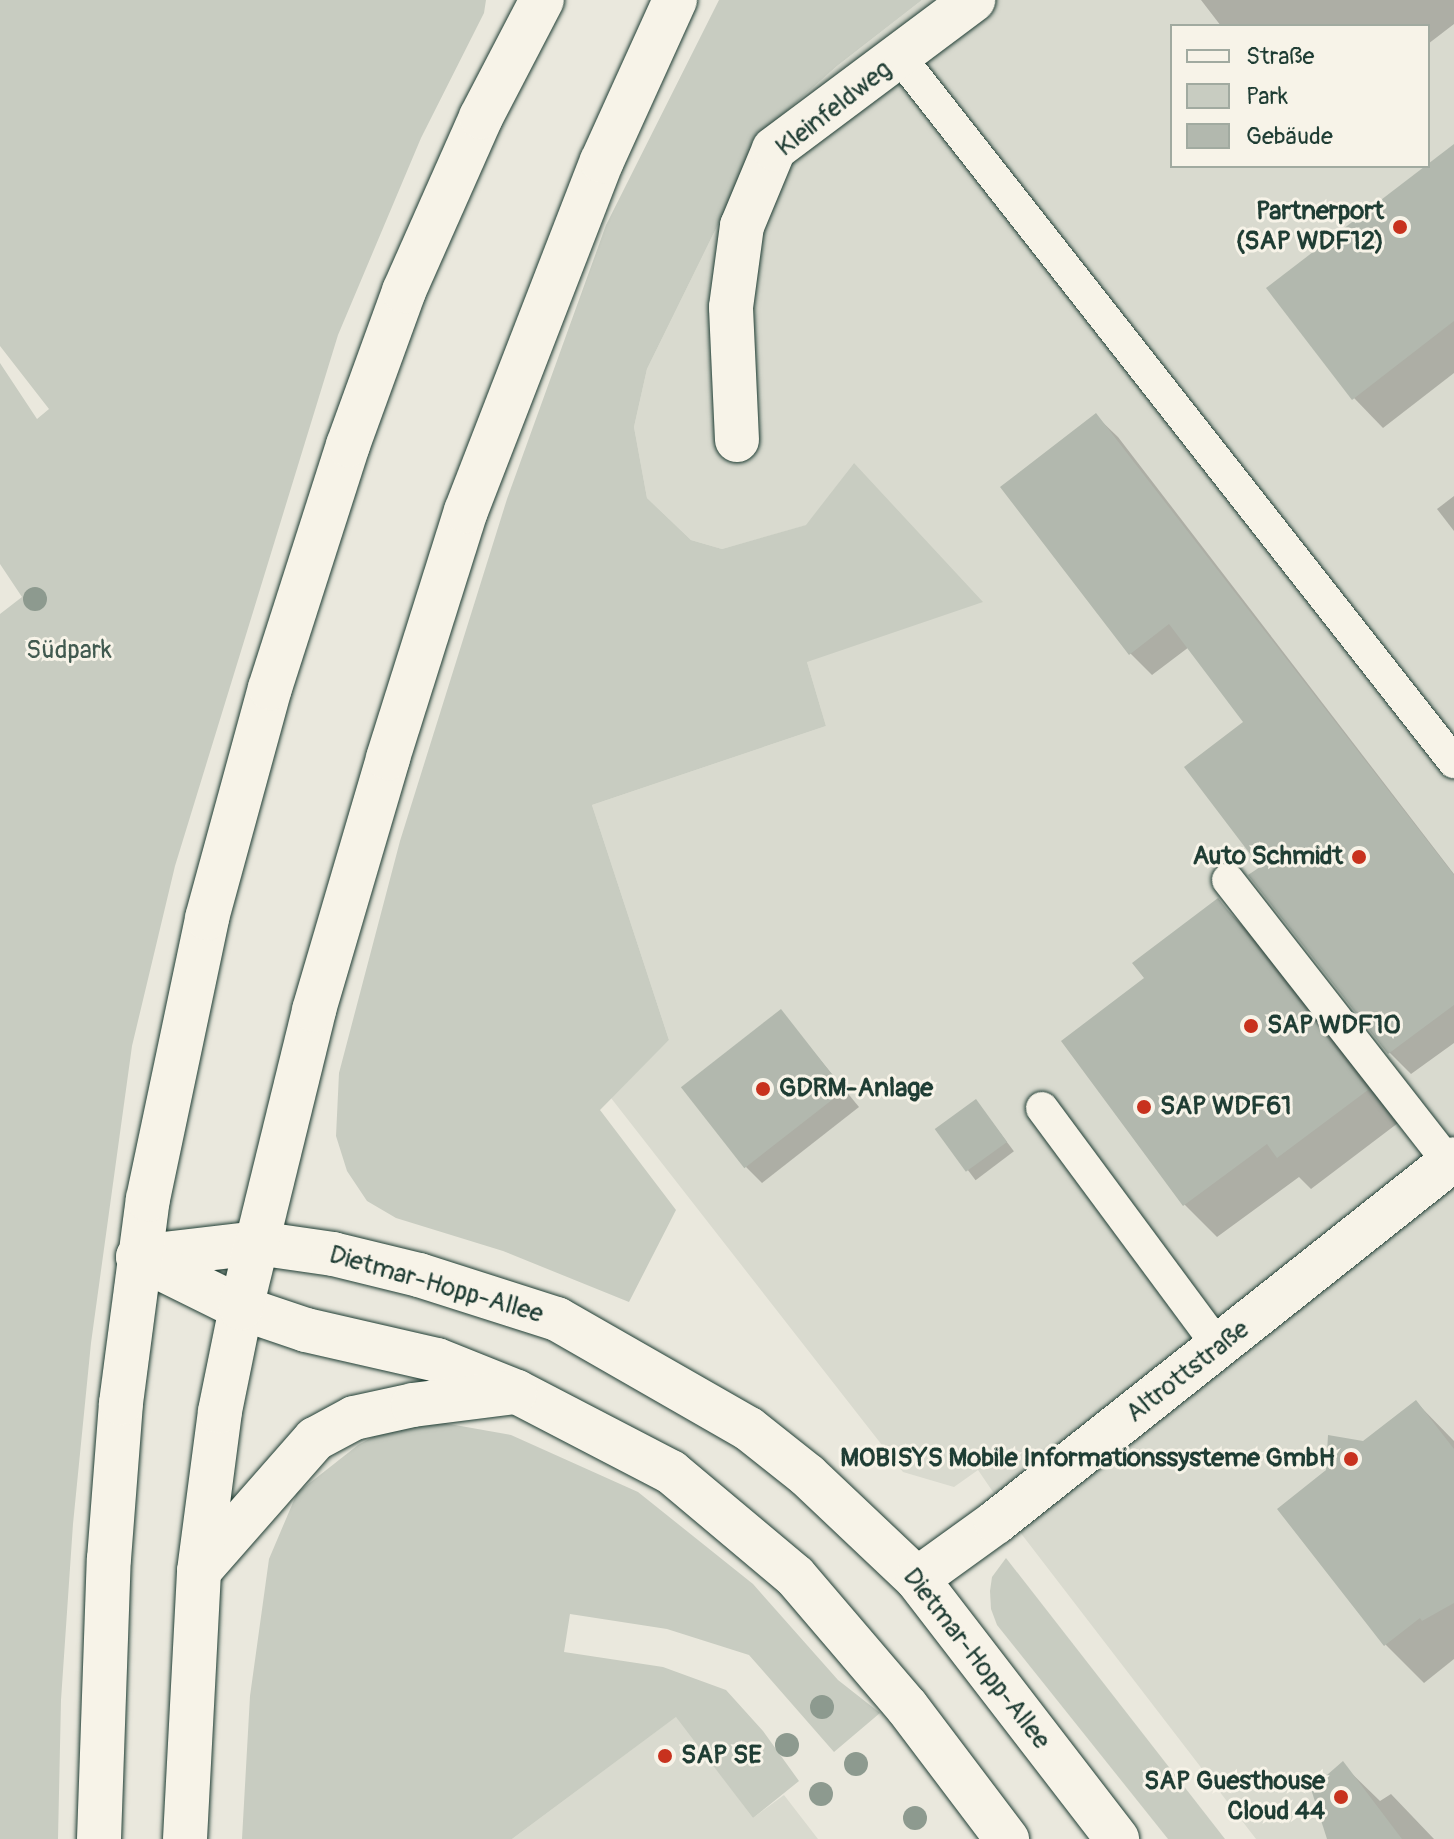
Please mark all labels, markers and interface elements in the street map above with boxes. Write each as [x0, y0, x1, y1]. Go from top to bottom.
legend [1170, 24, 1430, 168]
text: Straße [1246, 42, 1314, 71]
street label: Kleinfeldweg [770, 54, 898, 164]
text: Park [1246, 82, 1288, 111]
text: Gebäude [1246, 122, 1333, 151]
place label: Partnerport (SAP WDF12) [1236, 196, 1384, 258]
marker: Partnerport (SAP WDF12) [1391, 218, 1409, 236]
park label: Südpark [26, 635, 112, 667]
place label: Auto Schmidt [1193, 841, 1343, 873]
marker: Auto Schmidt [1350, 848, 1368, 866]
place label: SAP WDF10 [1267, 1010, 1401, 1042]
marker: SAP WDF10 [1242, 1017, 1260, 1035]
place label: GDRM-Anlage [779, 1073, 933, 1105]
marker: GDRM-Anlage [754, 1080, 772, 1098]
place label: SAP WDF61 [1160, 1091, 1291, 1123]
marker: SAP WDF61 [1135, 1098, 1153, 1116]
street label: Dietmar-Hopp-Allee [326, 1240, 546, 1330]
street label: Altrottstraße [1120, 1314, 1256, 1430]
place label: MOBISYS Mobile Informationssysteme GmbH [840, 1443, 1335, 1475]
marker: MOBISYS Mobile Informationssysteme GmbH [1342, 1450, 1360, 1468]
street label: Dietmar-Hopp-Allee [896, 1562, 1056, 1756]
place label: SAP SE [681, 1740, 762, 1772]
marker: SAP SE [656, 1747, 674, 1765]
place label: SAP Guesthouse Cloud 44 [1144, 1766, 1325, 1828]
marker: SAP Guesthouse Cloud 44 [1332, 1788, 1350, 1806]

